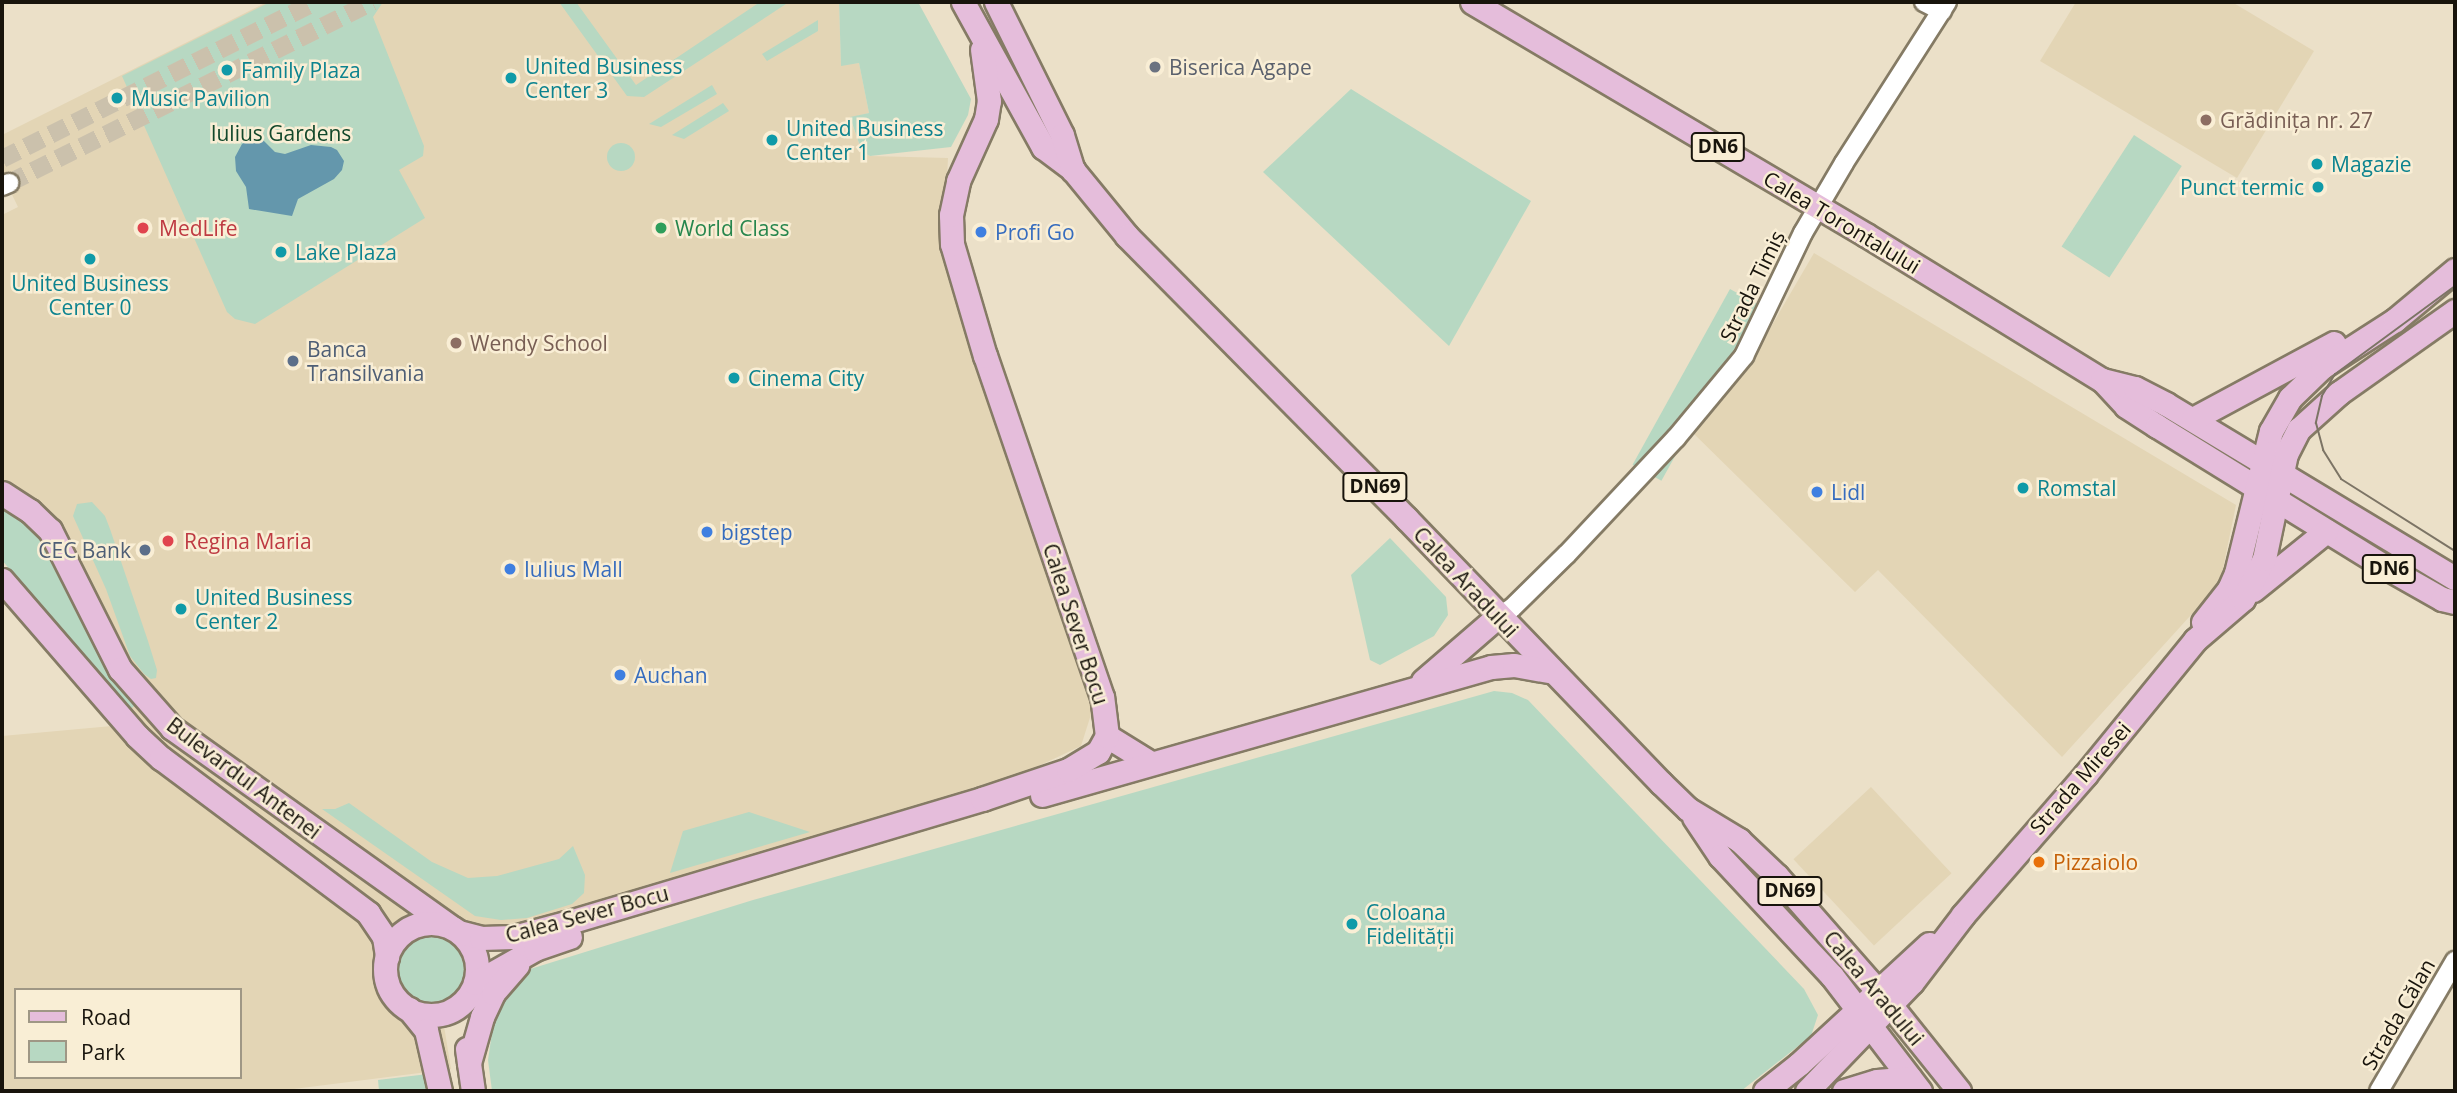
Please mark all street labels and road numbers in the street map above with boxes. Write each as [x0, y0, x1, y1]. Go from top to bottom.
road number: DN6 [1690, 132, 1746, 162]
street label: Calea Torontalului [1759, 165, 1925, 279]
street label: Strada Timiș [1714, 226, 1790, 346]
road number: DN69 [1342, 472, 1408, 502]
street label: Calea Aradului [1408, 522, 1524, 642]
street label: Calea Sever Bocu [1038, 540, 1114, 708]
road number: DN6 [2361, 554, 2417, 584]
street label: Bulevardul Antenei [162, 712, 326, 844]
street label: Strada Miresei [2024, 717, 2136, 839]
road number: DN69 [1757, 876, 1823, 906]
street label: Calea Sever Bocu [503, 880, 671, 948]
street label: Calea Aradului [1819, 926, 1929, 1050]
street label: Strada Călan [2356, 954, 2440, 1074]

